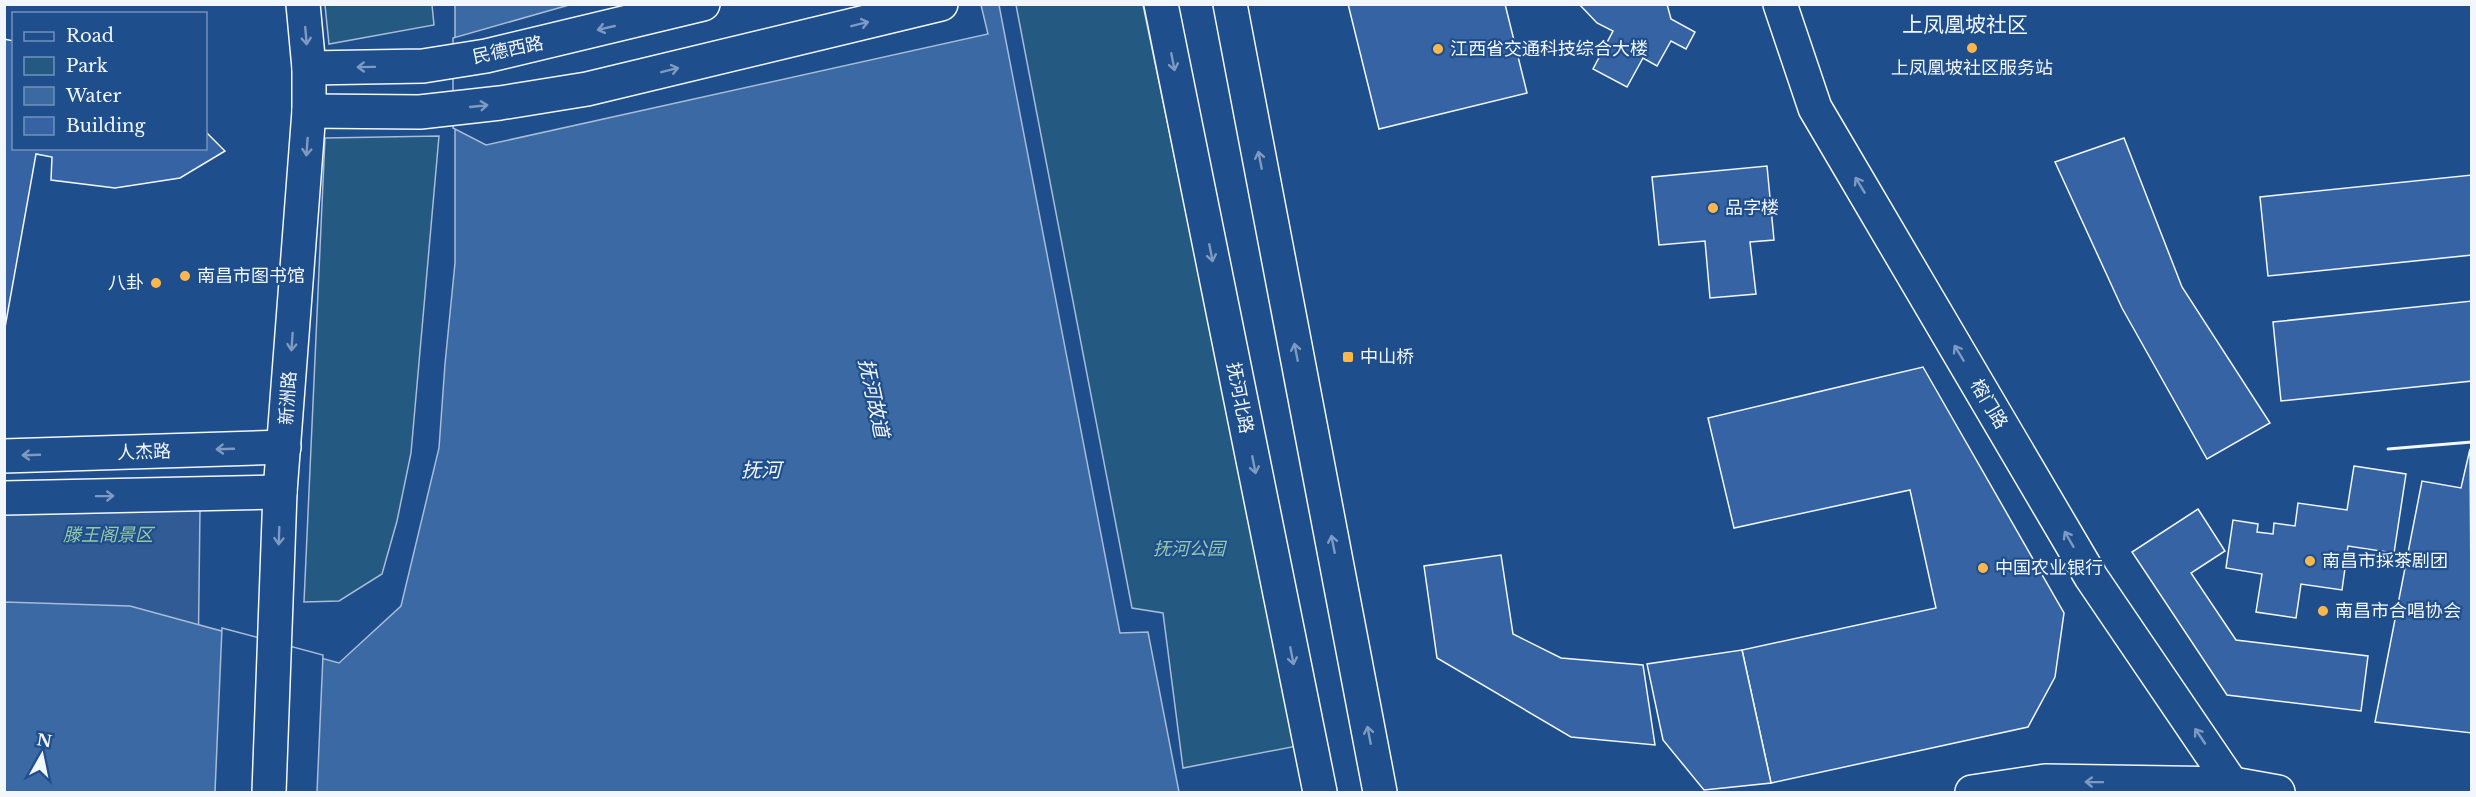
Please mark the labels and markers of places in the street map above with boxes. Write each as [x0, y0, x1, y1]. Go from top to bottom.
place label: 江西省交通科技综合大楼 [1450, 38, 1648, 60]
marker: 上凤凰坡社区服务站 [1965, 41, 1979, 55]
marker: 江西省交通科技综合大楼 [1431, 42, 1445, 56]
place label: 上凤凰坡社区服务站 [1891, 57, 2053, 79]
place label: 品字楼 [1725, 197, 1779, 219]
marker: 品字楼 [1706, 201, 1720, 215]
place label: 南昌市图书馆 [197, 265, 305, 287]
marker: 南昌市图书馆 [178, 269, 192, 283]
place label: 八卦 [108, 272, 144, 294]
marker: 八卦 [149, 276, 163, 290]
place label: 中山桥 [1360, 346, 1414, 368]
marker: 中山桥 [1341, 350, 1355, 364]
place label: 南昌市採茶剧团 [2322, 550, 2448, 572]
marker: 南昌市採茶剧团 [2303, 554, 2317, 568]
place label: 中国农业银行 [1995, 557, 2103, 579]
marker: 中国农业银行 [1976, 561, 1990, 575]
place label: 南昌市合唱协会 [2335, 600, 2461, 622]
marker: 南昌市合唱协会 [2316, 604, 2330, 618]

